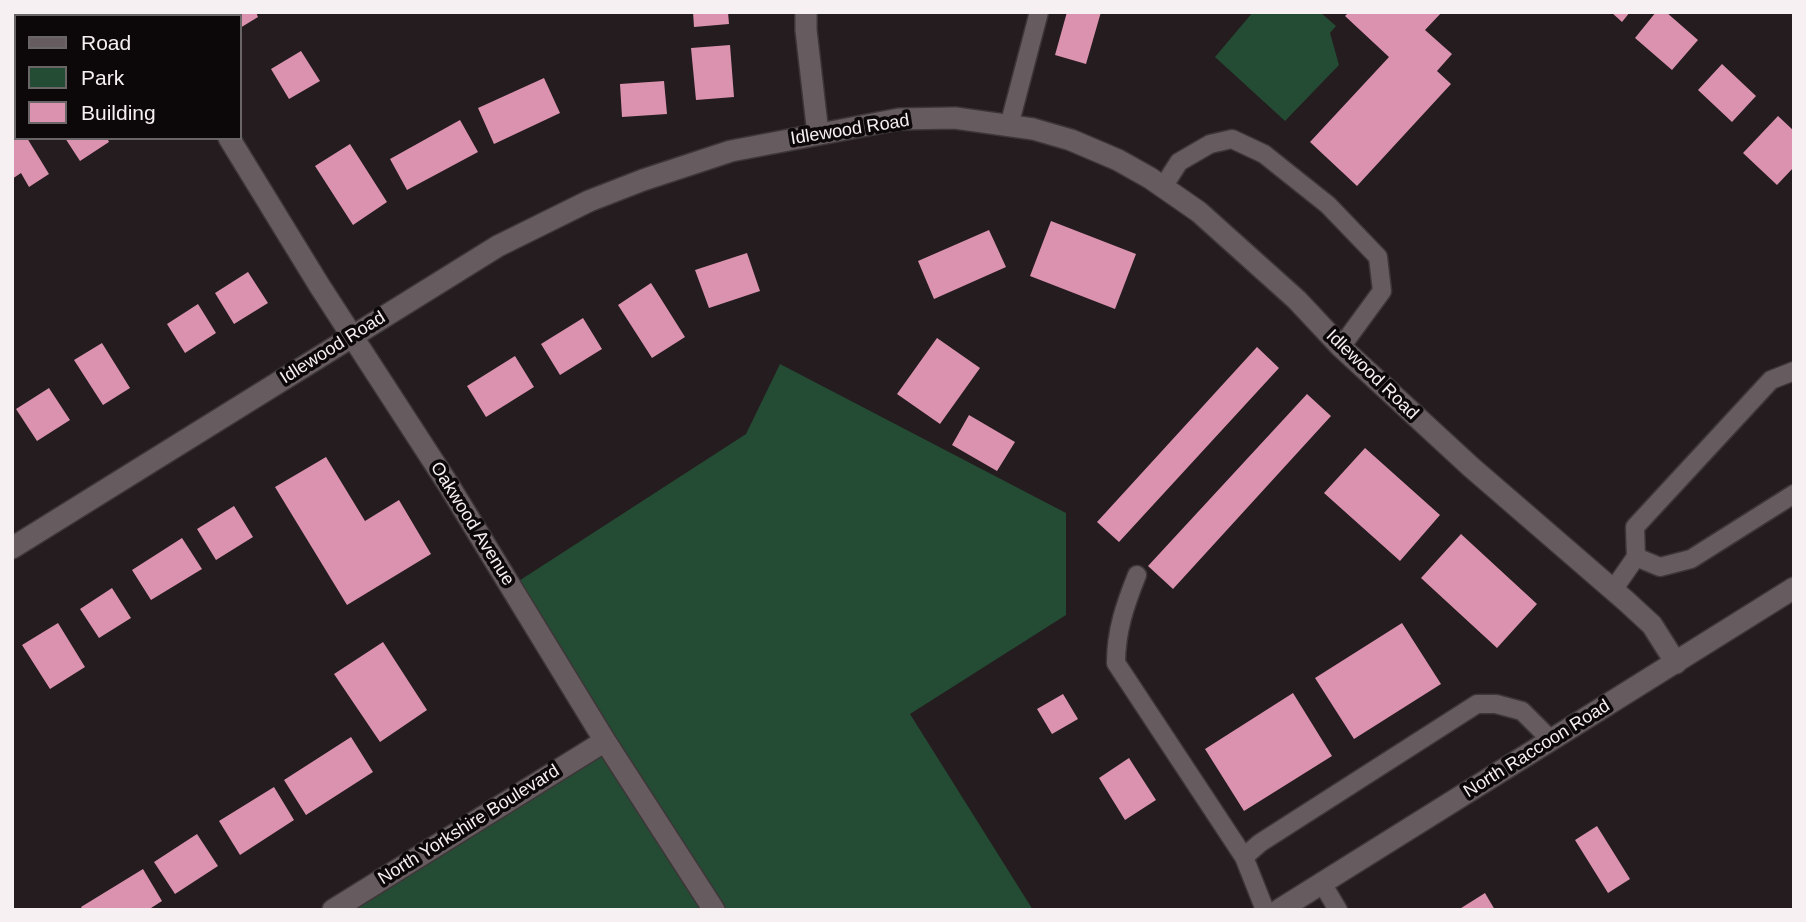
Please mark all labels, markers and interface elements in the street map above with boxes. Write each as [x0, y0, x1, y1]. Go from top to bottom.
legend [14, 14, 242, 140]
text: Road [81, 31, 131, 54]
text: Park [81, 66, 124, 89]
text: Building [81, 101, 156, 124]
street label: Idlewood Road [789, 110, 911, 150]
street label: Idlewood Road [276, 307, 390, 389]
street label: Idlewood Road [1321, 326, 1423, 424]
street label: Oakwood Avenue [425, 458, 519, 590]
street label: North Raccoon Road [1460, 695, 1614, 803]
street label: North Yorkshire Boulevard [374, 760, 564, 890]

